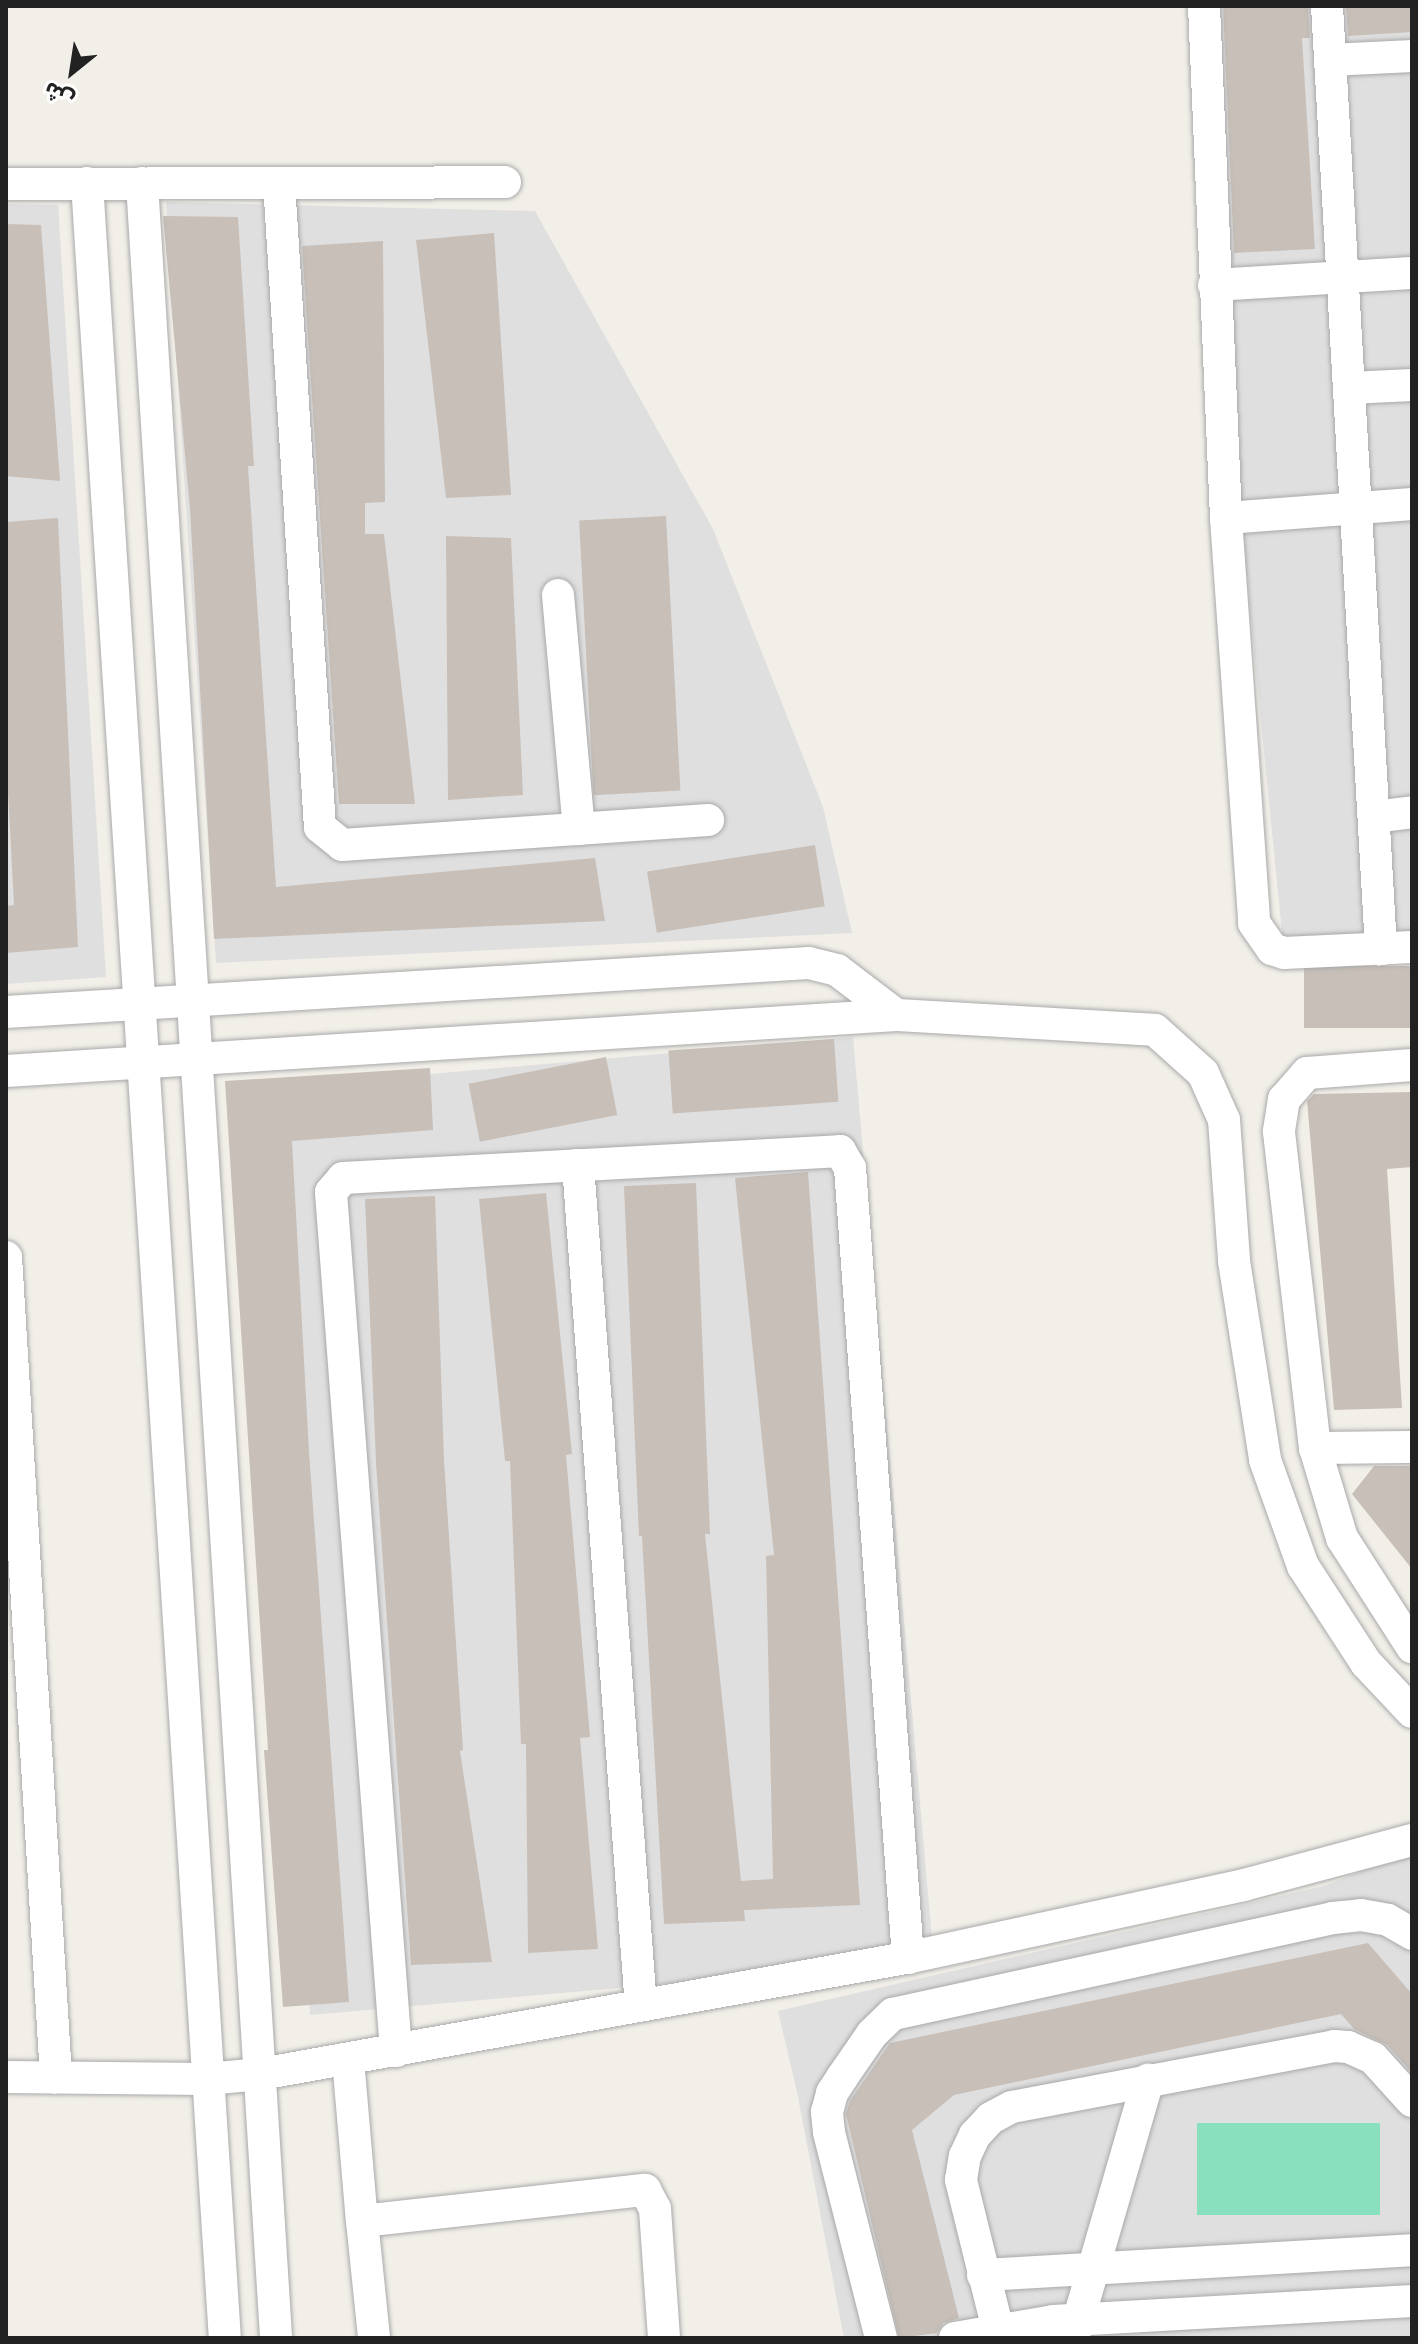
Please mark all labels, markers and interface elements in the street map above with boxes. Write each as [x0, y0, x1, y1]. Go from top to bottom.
north arrow [32, 32, 112, 112]
text: ش [40, 74, 80, 112]

